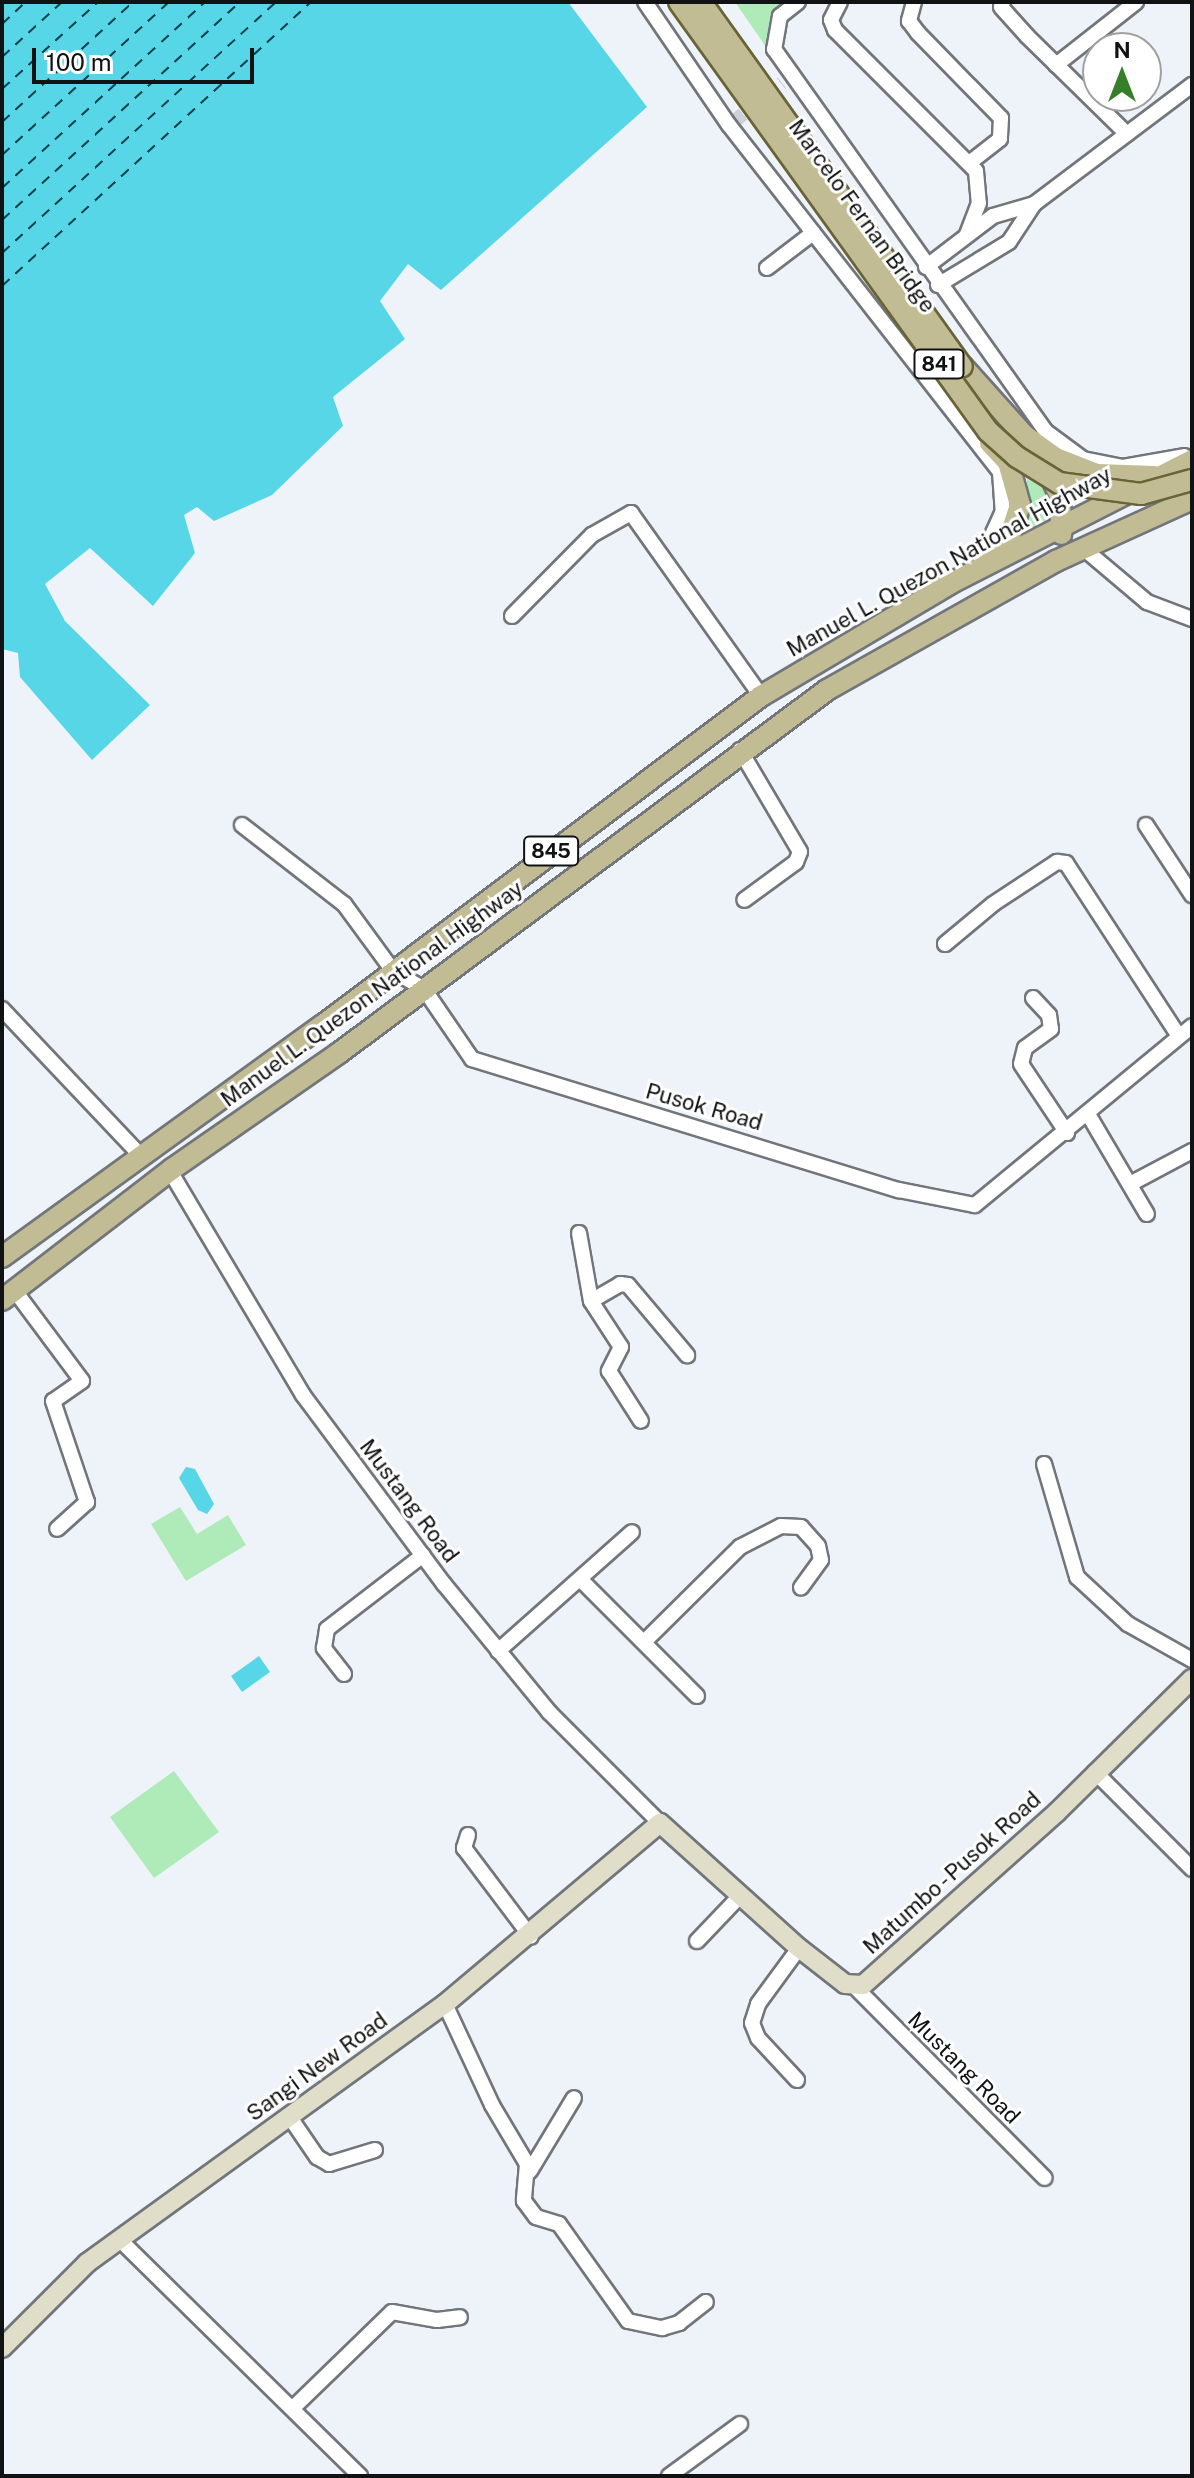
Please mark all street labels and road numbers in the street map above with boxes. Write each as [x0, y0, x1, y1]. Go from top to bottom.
street label: Marcelo Fernan Bridge [783, 114, 941, 318]
road number: 841 [913, 348, 965, 380]
street label: Manuel L. Quezon National Highway [782, 461, 1116, 663]
road number: 845 [523, 835, 579, 867]
street label: Manuel L. Quezon National Highway [216, 875, 528, 1113]
street label: Pusok Road [643, 1078, 765, 1136]
street label: Mustang Road [354, 1434, 464, 1568]
street label: Matumbo - Pusok Road [855, 1784, 1049, 1962]
street label: Mustang Road [902, 2006, 1026, 2130]
street label: Sangi New Road [242, 2007, 392, 2127]

